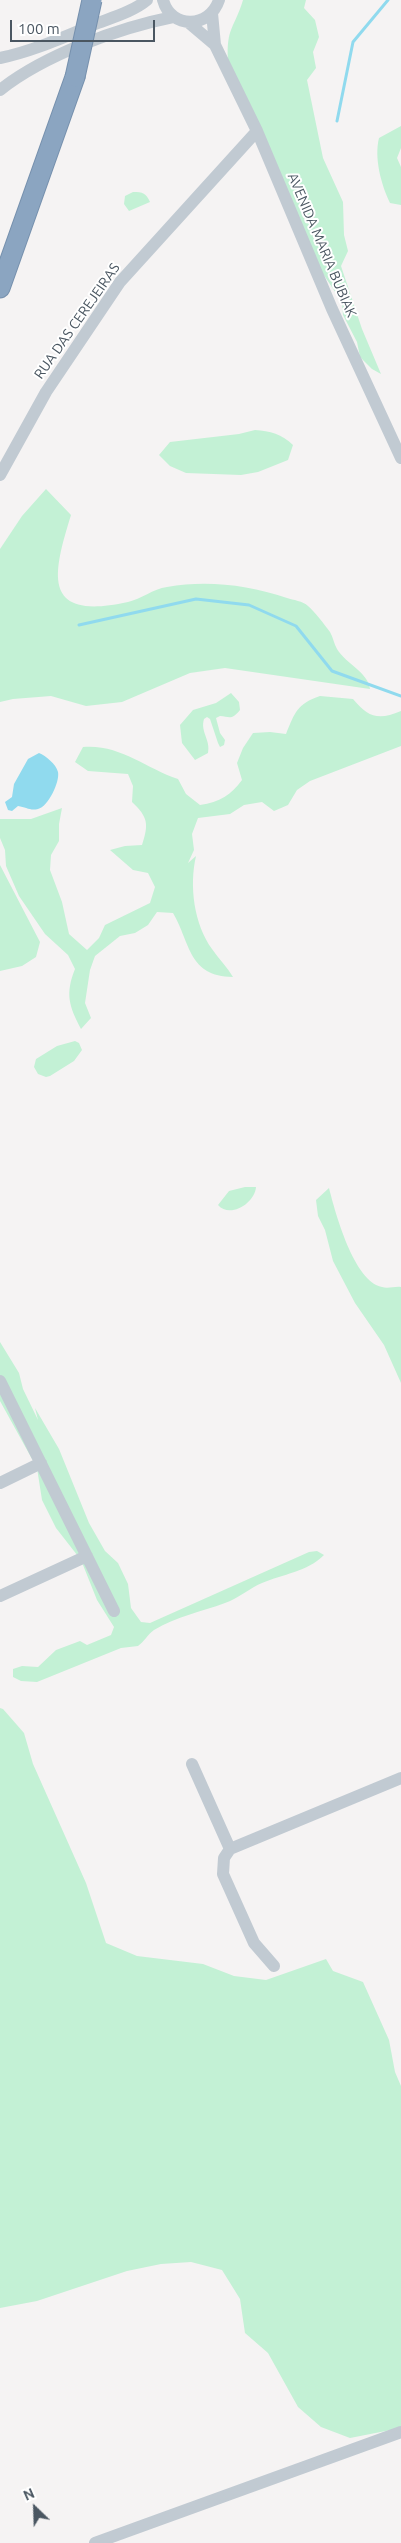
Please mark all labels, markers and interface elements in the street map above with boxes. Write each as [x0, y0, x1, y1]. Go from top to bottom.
scale bar [12, 10, 158, 42]
text: 100 m [18, 20, 60, 37]
street label: AVENIDA MARIA BUBIAK [284, 170, 360, 320]
street label: RUA DAS CEREJEIRAS [31, 260, 123, 382]
north arrow [10, 2483, 60, 2533]
text: N [21, 2485, 37, 2504]

